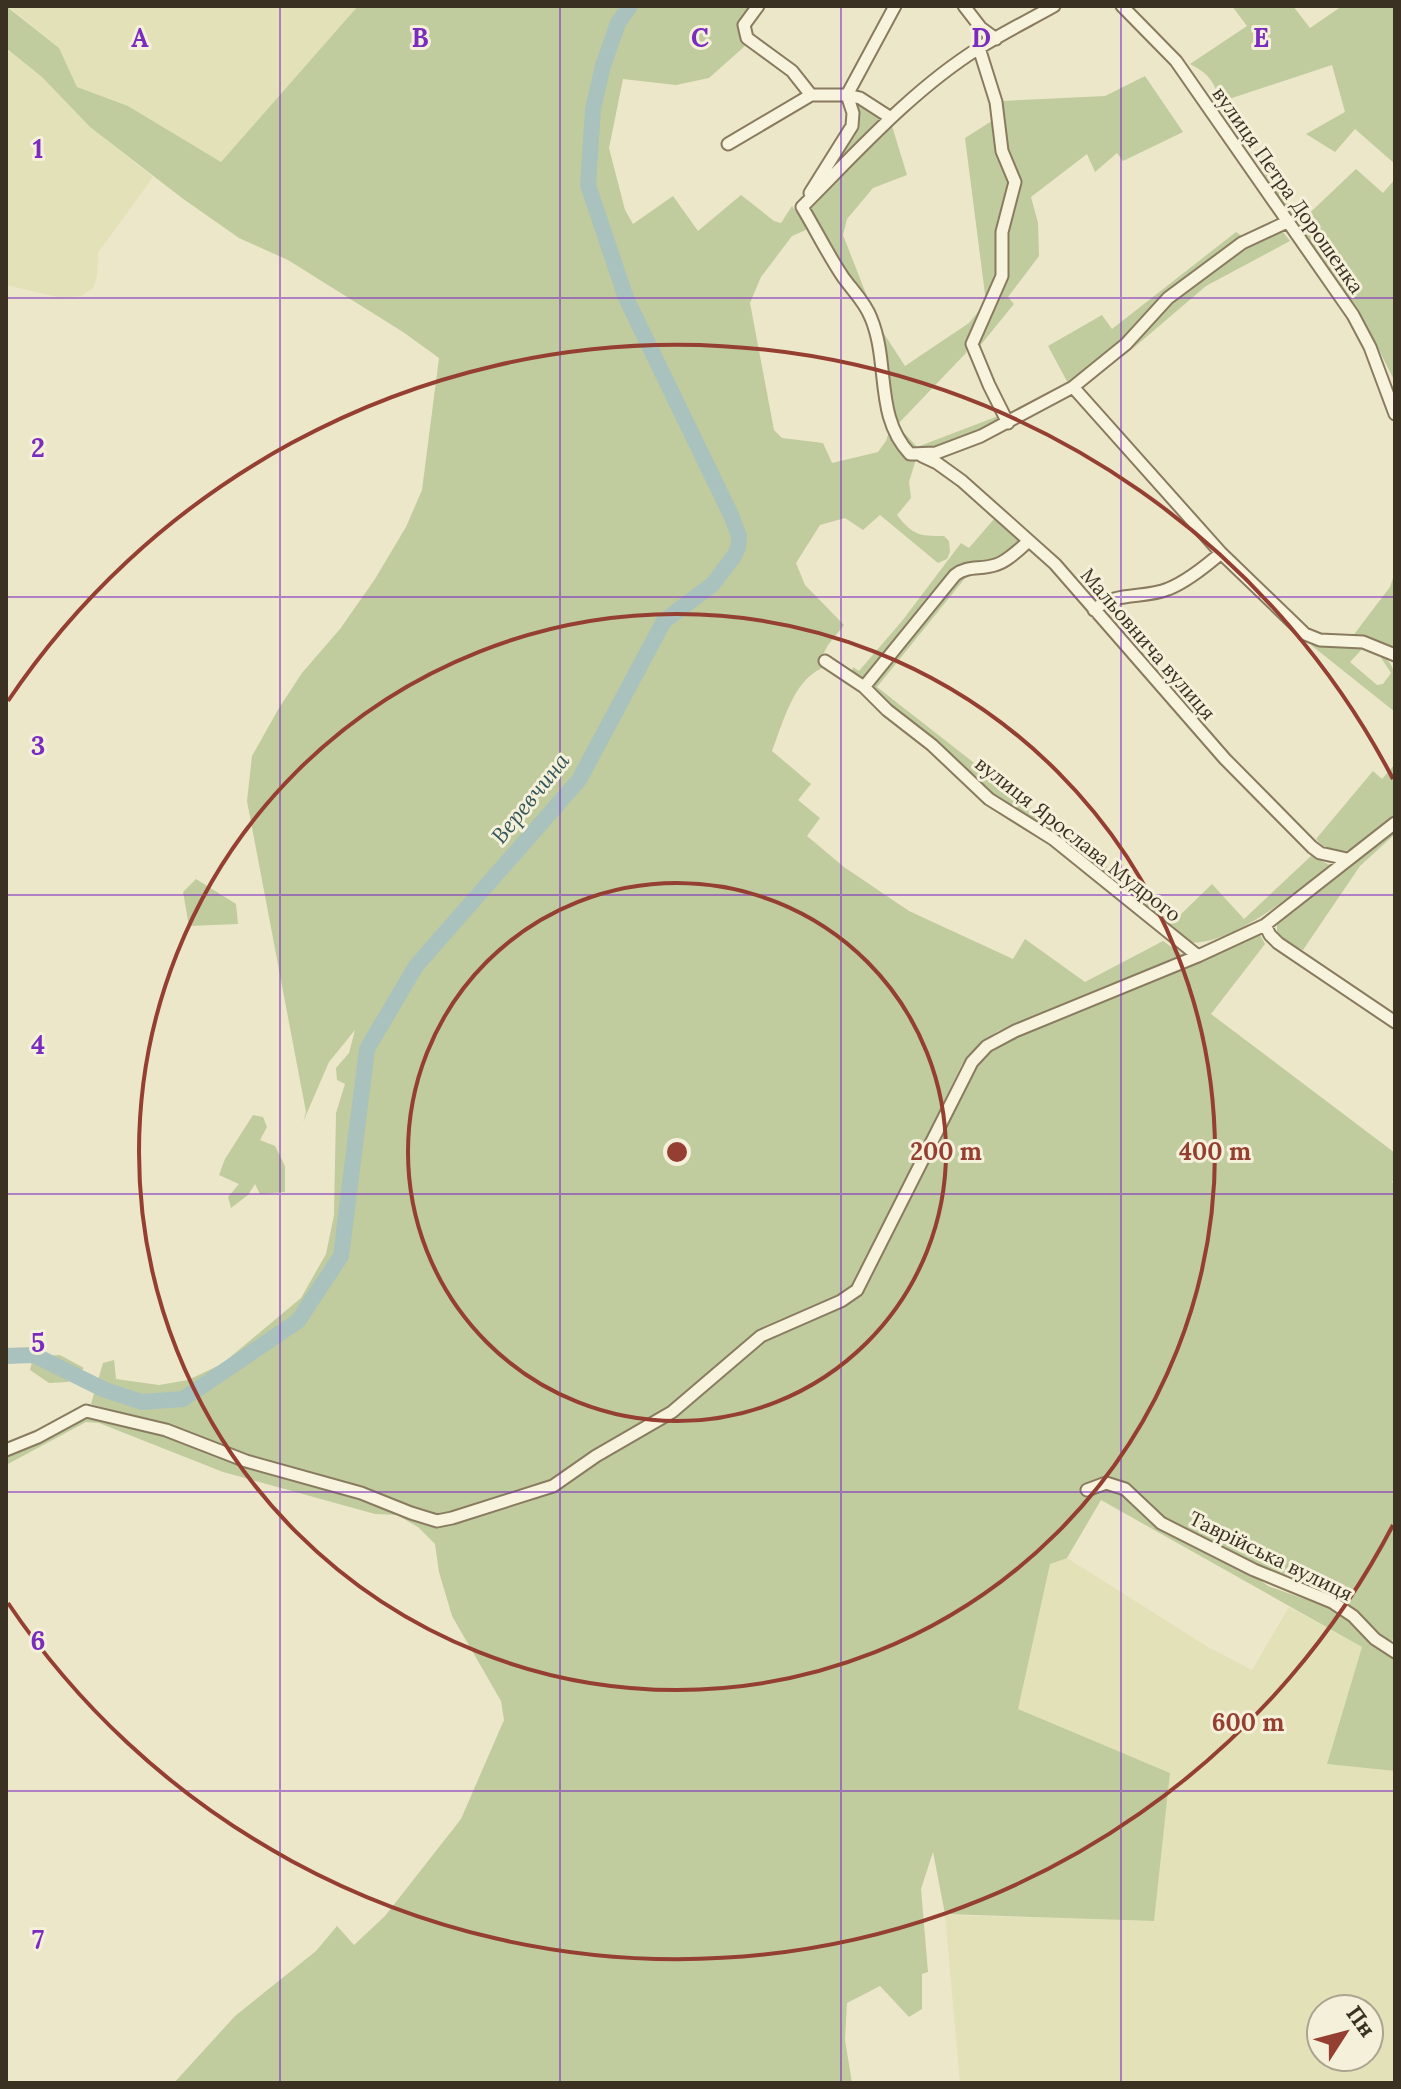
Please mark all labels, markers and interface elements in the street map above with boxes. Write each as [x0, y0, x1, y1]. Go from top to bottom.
text: A [131, 21, 149, 54]
text: B [411, 21, 429, 54]
text: C [691, 21, 709, 54]
text: D [971, 21, 991, 54]
text: E [1253, 21, 1269, 54]
street label: вулиця Петра Дорошенка [1207, 81, 1369, 298]
text: 1 [33, 132, 43, 165]
text: 2 [31, 431, 45, 464]
street label: Мальовнича вулиця [1076, 563, 1221, 725]
text: 3 [31, 729, 45, 762]
water label: Веревчина [485, 746, 576, 849]
street label: вулиця Ярослава Мудрого [970, 750, 1186, 927]
text: 4 [31, 1028, 45, 1061]
text: 200 m [910, 1136, 982, 1167]
text: 400 m [1179, 1136, 1251, 1167]
centre of rings [663, 1138, 691, 1166]
text: 5 [31, 1326, 45, 1359]
street label: Таврійська вулиця [1185, 1505, 1357, 1606]
text: 6 [31, 1624, 45, 1657]
text: 600 m [1212, 1707, 1284, 1738]
text: 7 [32, 1923, 44, 1956]
north arrow [1305, 1993, 1385, 2073]
text: Пн [1340, 2000, 1382, 2042]

